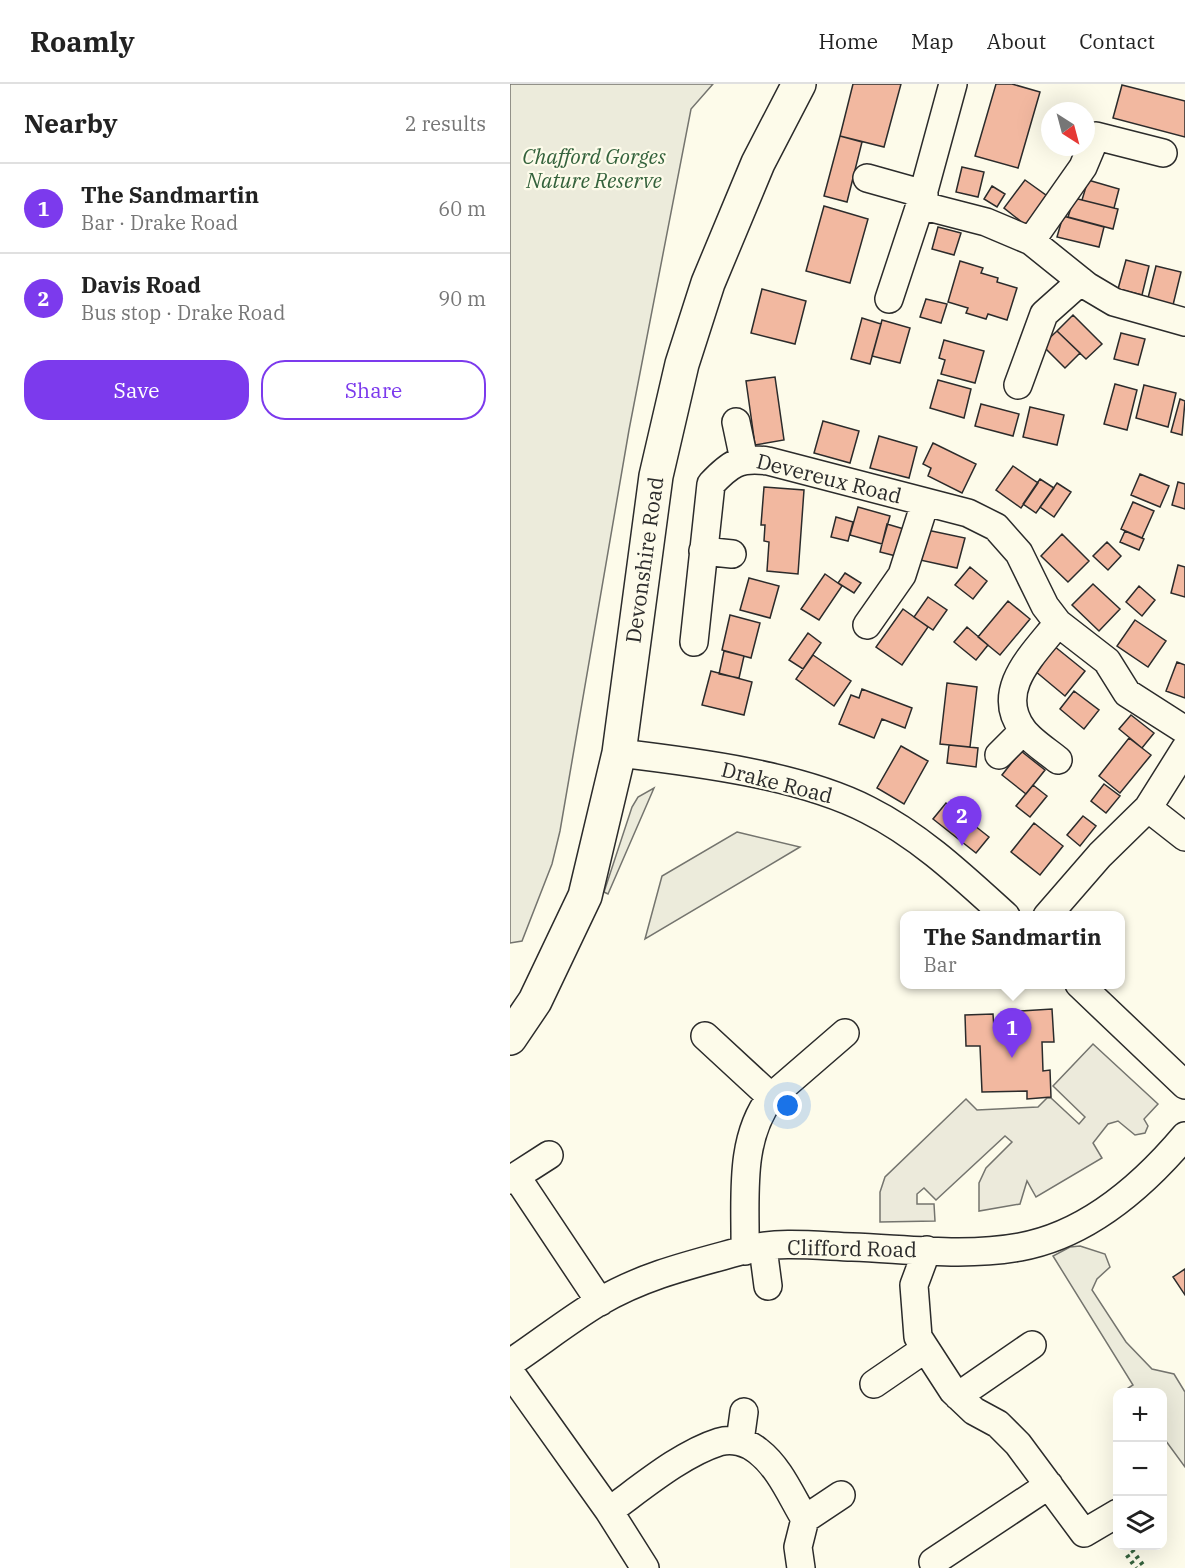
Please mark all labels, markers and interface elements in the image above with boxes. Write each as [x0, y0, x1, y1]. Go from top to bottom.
text: Roamly [30, 23, 135, 60]
text: Home [818, 27, 878, 55]
text: Map [911, 27, 954, 55]
text: About [987, 27, 1046, 55]
text: Contact [1079, 27, 1155, 55]
north arrow [1041, 102, 1095, 156]
text: Nearby [24, 106, 118, 140]
text: 2 results [405, 110, 486, 137]
park label: Chafford Gorges Nature Reserve [522, 142, 666, 194]
text: The Sandmartin [81, 180, 259, 209]
text: 1 [38, 195, 50, 222]
text: 60 m [438, 195, 486, 222]
text: Bar · Drake Road [81, 209, 238, 236]
text: Davis Road [81, 270, 201, 299]
text: 2 [38, 285, 50, 312]
text: 90 m [438, 285, 486, 312]
text: Bus stop · Drake Road [81, 299, 285, 326]
button: Save [24, 360, 249, 420]
button: Share [261, 360, 486, 420]
street label: Devereux Road [754, 446, 905, 510]
street label: Devonshire Road [618, 475, 670, 645]
street label: Drake Road [719, 755, 836, 809]
pin: 2 [942, 796, 982, 846]
popup [900, 911, 1125, 989]
text: The Sandmartin [923, 922, 1102, 951]
text: Bar [923, 951, 957, 978]
pin: 1 [992, 1008, 1032, 1058]
your location [773, 1091, 802, 1120]
street label: Clifford Road [787, 1233, 917, 1263]
map controls [1113, 1388, 1167, 1550]
button: + [1113, 1388, 1167, 1442]
button: − [1113, 1442, 1167, 1496]
button: layers [1113, 1496, 1167, 1550]

